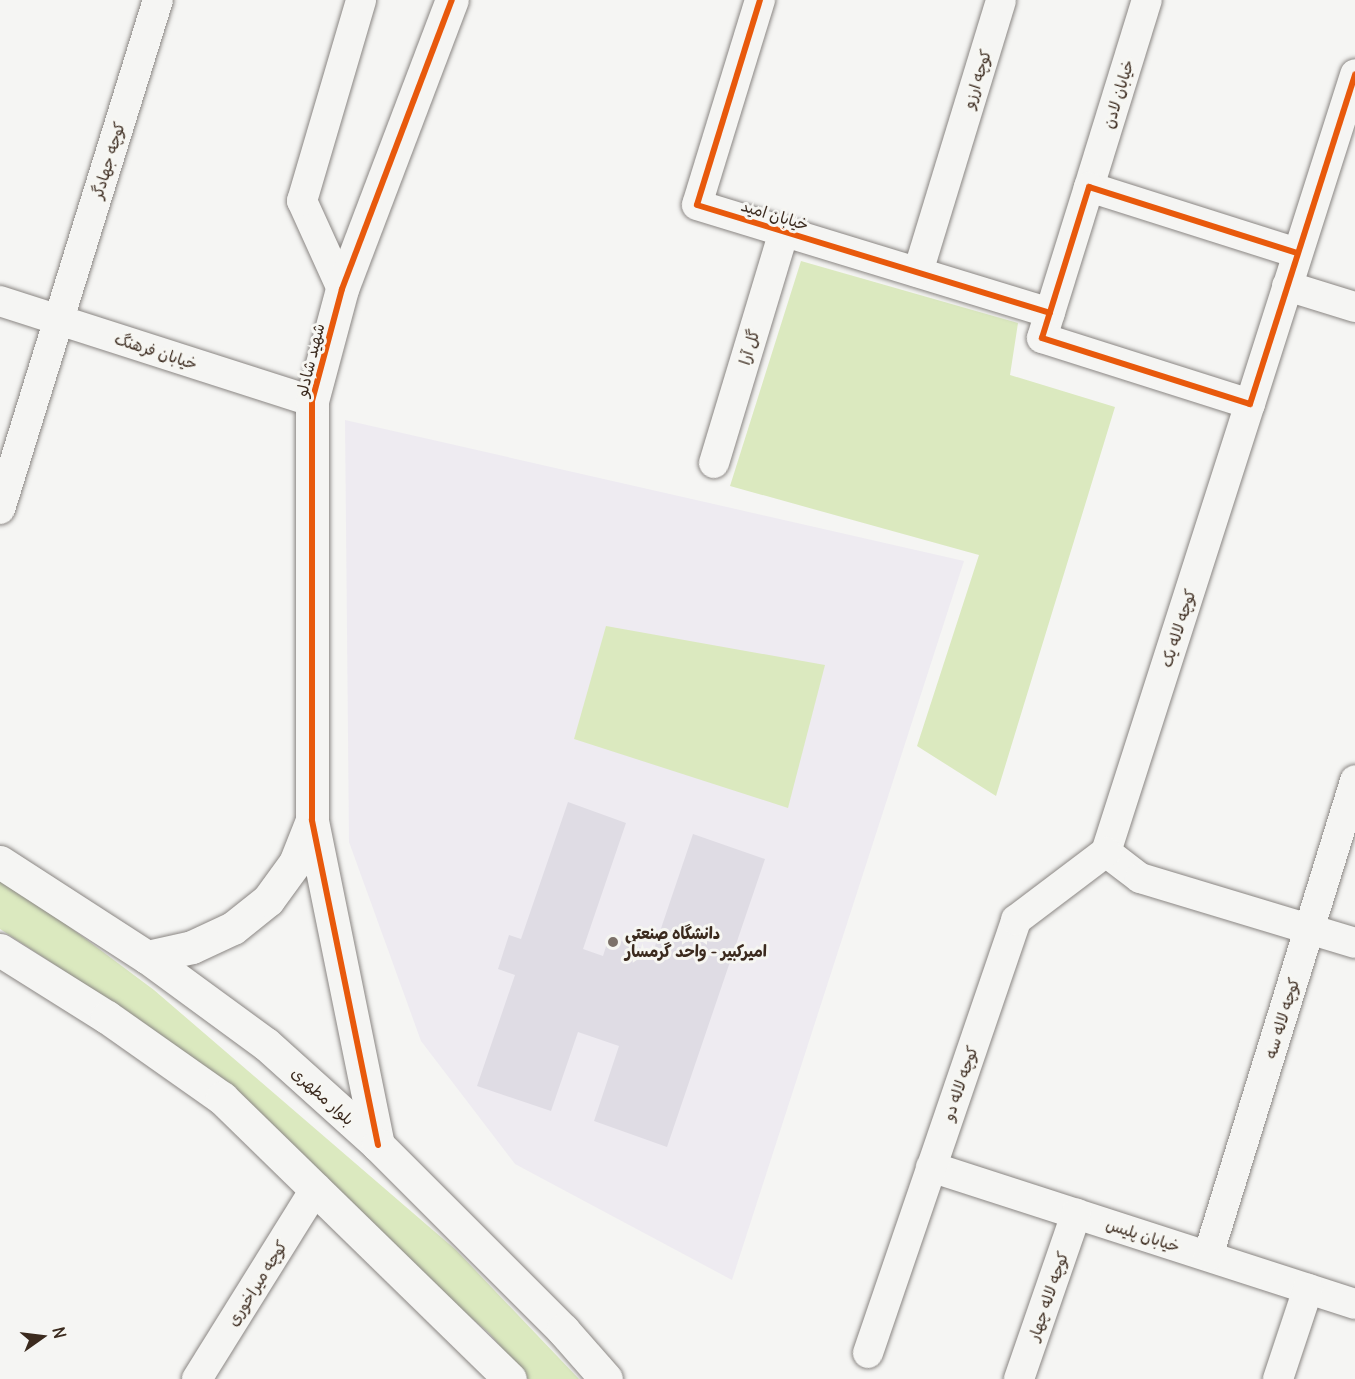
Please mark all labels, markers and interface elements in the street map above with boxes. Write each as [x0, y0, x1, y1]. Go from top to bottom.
street label: کوچه ارزو [959, 47, 995, 111]
street label: خیابان لادن [1098, 57, 1138, 131]
street label: کوچه جهادگر [87, 119, 129, 201]
street label: خیابان امید [739, 196, 811, 234]
street label: شهید شادلو [292, 321, 328, 399]
street label: گل آرا [735, 327, 763, 367]
street label: خیابان فرهنگ [112, 329, 200, 373]
street label: کوچه لاله یک [1156, 586, 1200, 670]
place label: دانشگاه صنعتی امیرکبیر - واحد گرمسار [625, 923, 767, 961]
marker: دانشگاه صنعتی امیرکبیر - واحد گرمسار [606, 935, 620, 949]
street label: کوچه لاله سه [1261, 975, 1303, 1061]
street label: کوچه لاله دو [938, 1043, 982, 1123]
street label: بلوار مطهری [288, 1063, 358, 1129]
street label: خیابان پلیس [1104, 1214, 1182, 1256]
street label: کوچه میراخوری [223, 1236, 291, 1330]
street label: کوچه لاله چهار [1024, 1249, 1072, 1343]
north arrow [12, 1307, 72, 1367]
text: N [48, 1325, 71, 1340]

